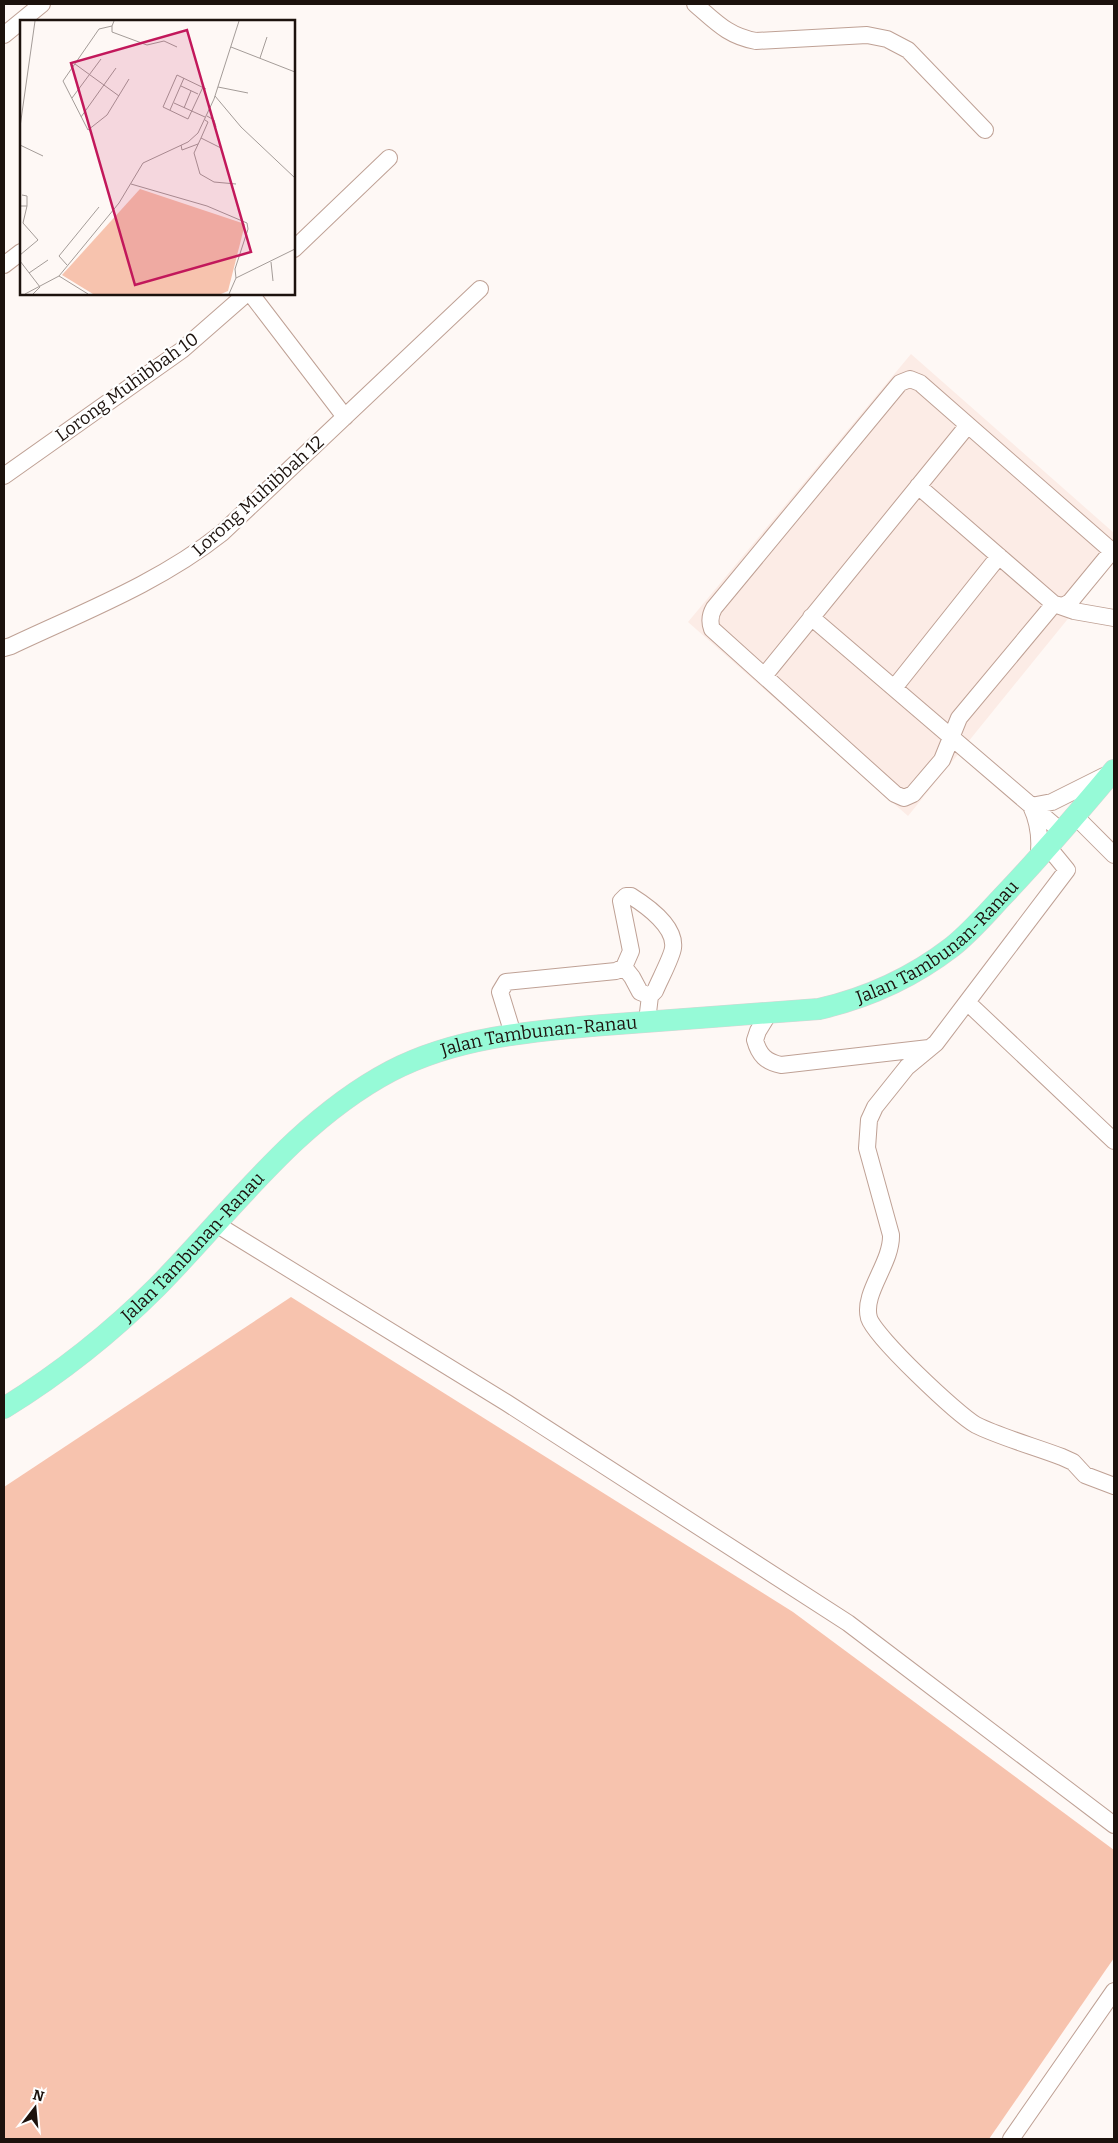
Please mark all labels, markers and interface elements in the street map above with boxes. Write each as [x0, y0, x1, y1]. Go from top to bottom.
inset map [20, 20, 295, 295]
street label: Lorong Muhibbah 10 [51, 328, 203, 446]
street label: Lorong Muhibbah 12 [188, 431, 328, 561]
street label: Jalan Tambunan-Ranau [852, 876, 1023, 1009]
street label: Jalan Tambunan-Ranau [437, 1011, 638, 1061]
street label: Jalan Tambunan-Ranau [116, 1168, 269, 1327]
north arrow [10, 2083, 60, 2133]
text: N [31, 2086, 46, 2106]

